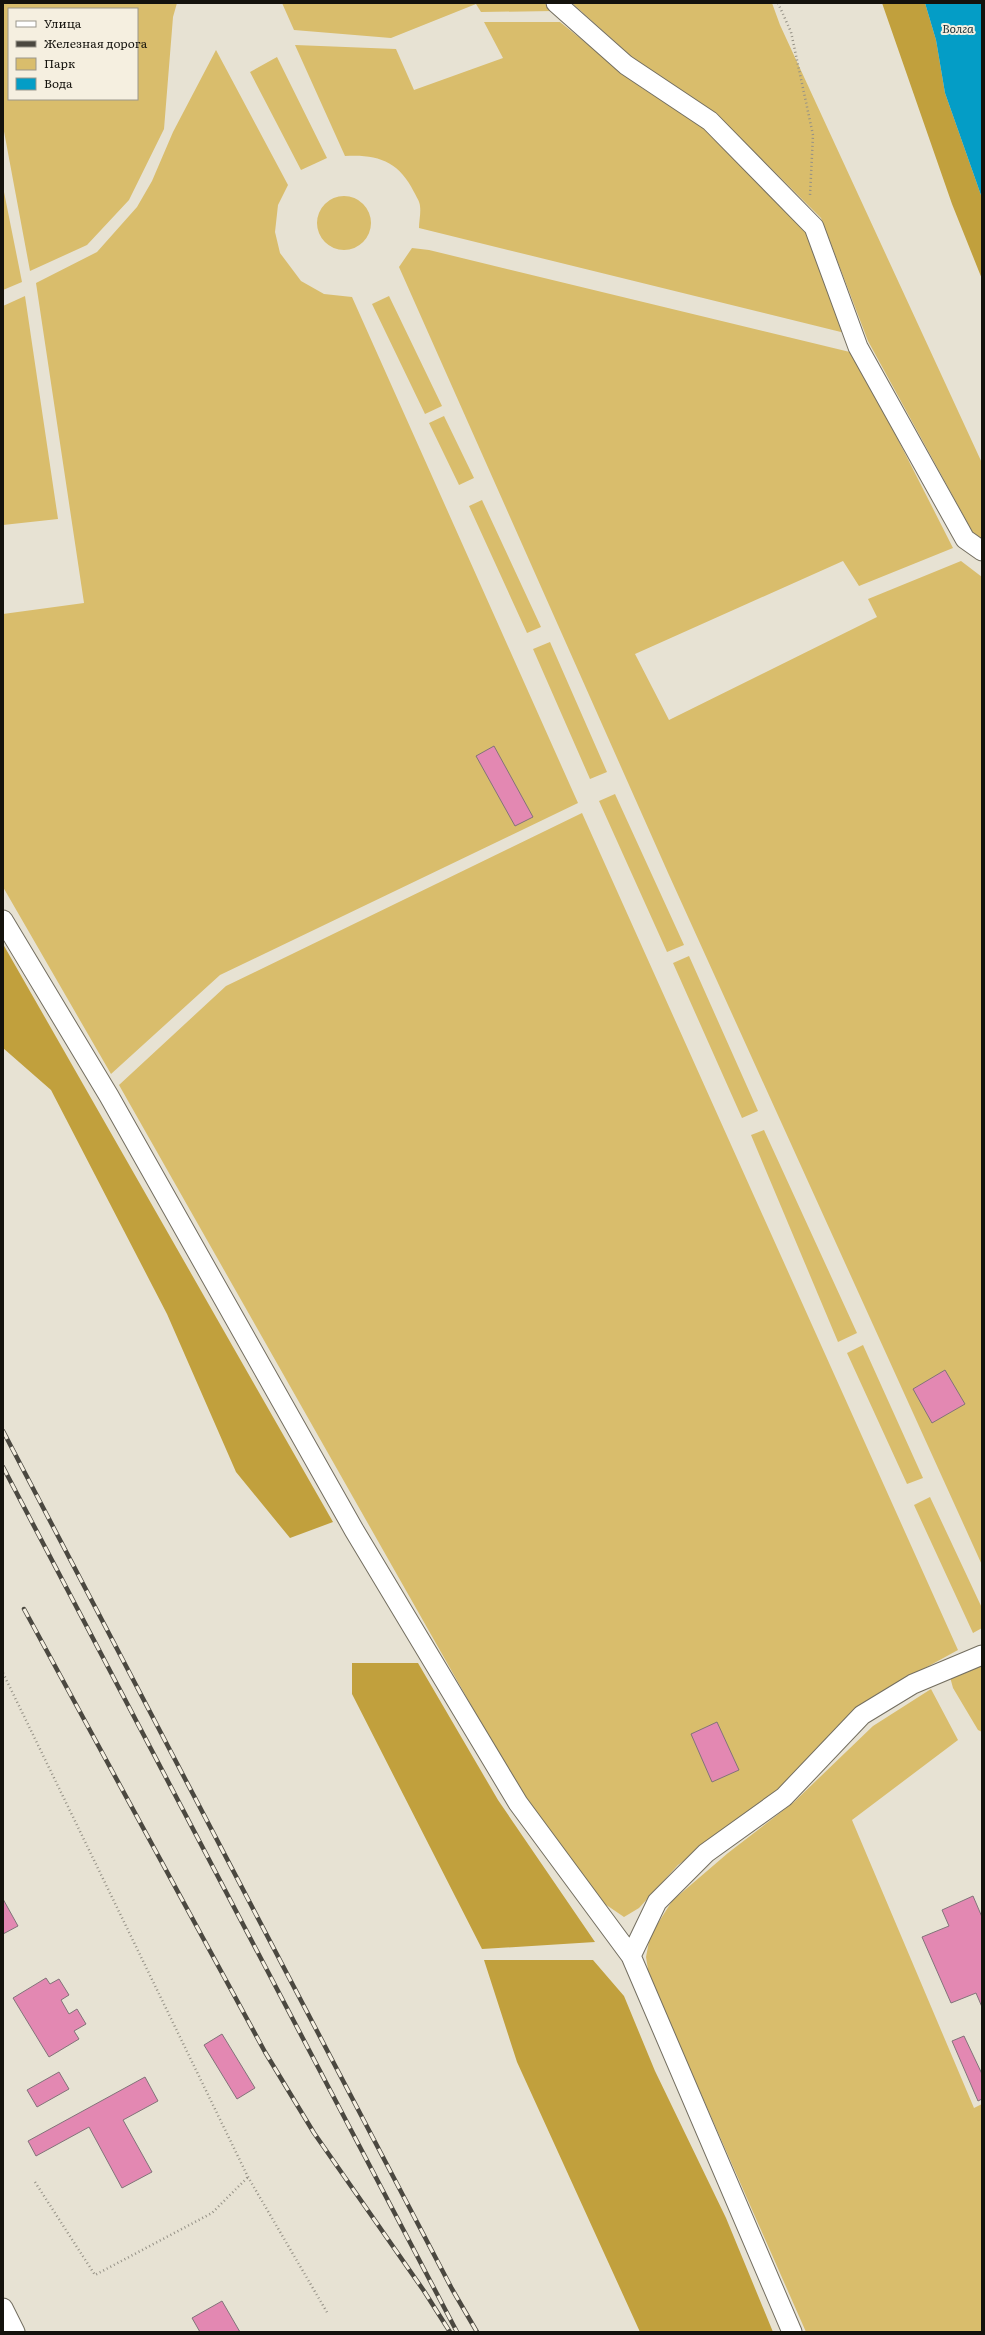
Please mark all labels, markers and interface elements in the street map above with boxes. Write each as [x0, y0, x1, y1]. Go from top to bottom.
legend [8, 8, 138, 100]
text: Улица [44, 14, 82, 32]
water label: Волга [942, 19, 974, 37]
text: Железная дорога [44, 34, 148, 52]
text: Парк [44, 54, 75, 72]
text: Вода [44, 74, 73, 92]

